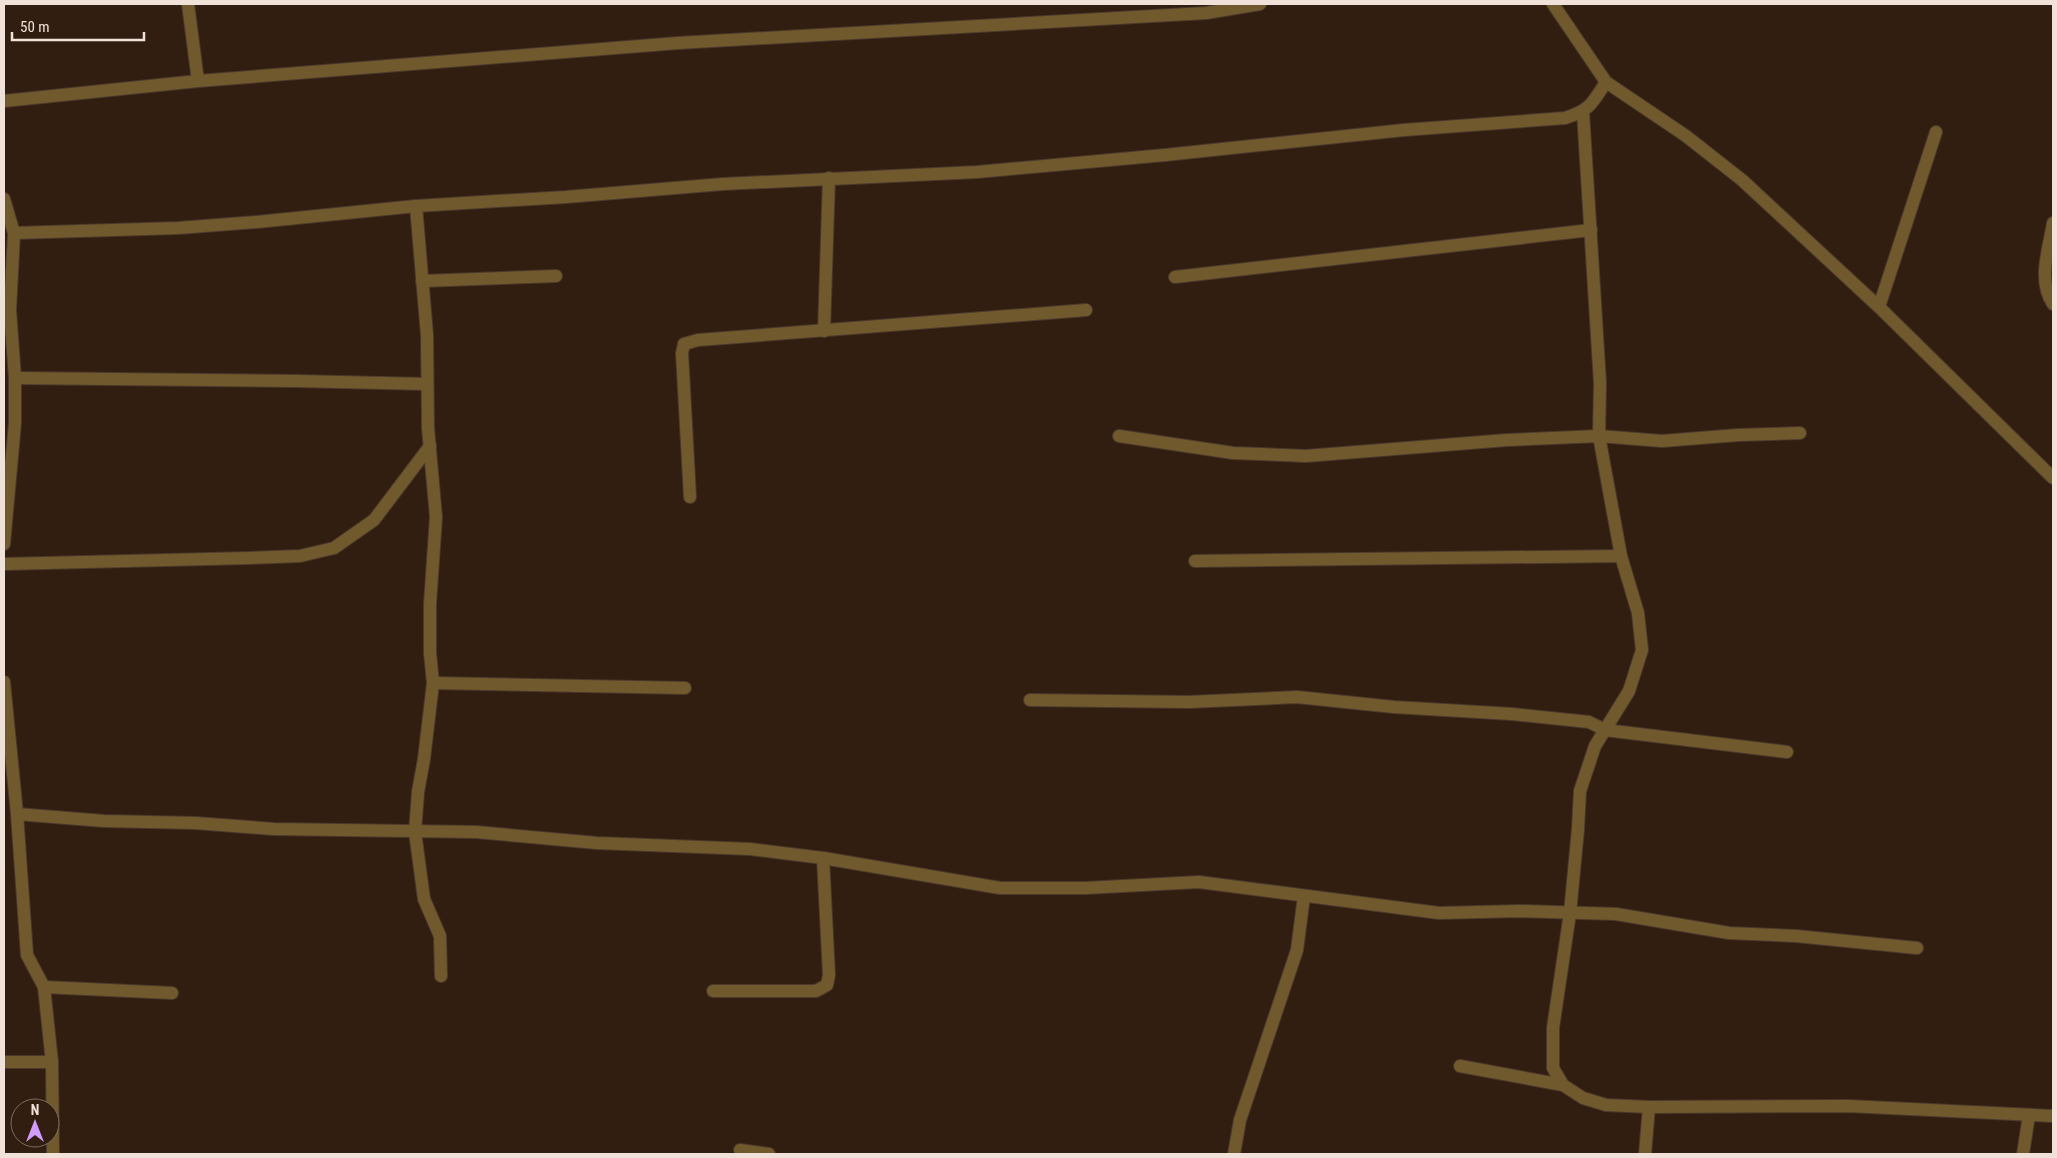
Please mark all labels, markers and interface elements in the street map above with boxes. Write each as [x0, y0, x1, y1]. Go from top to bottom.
scale bar [12, 10, 145, 42]
text: 50 m [20, 18, 50, 36]
north arrow [10, 1098, 60, 1148]
text: N [31, 1102, 39, 1118]

